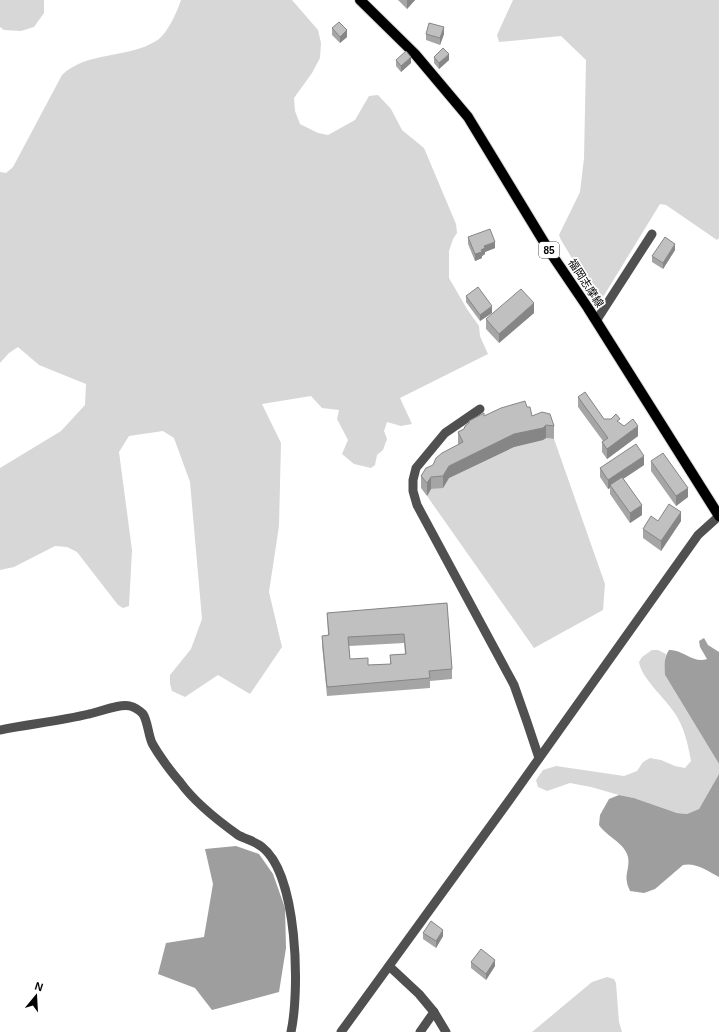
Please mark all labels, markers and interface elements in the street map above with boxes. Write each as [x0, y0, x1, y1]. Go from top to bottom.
road number: 85 [539, 242, 559, 258]
street label: 福岡志摩線 [566, 257, 606, 309]
north arrow [16, 976, 56, 1016]
text: N [33, 980, 45, 993]

